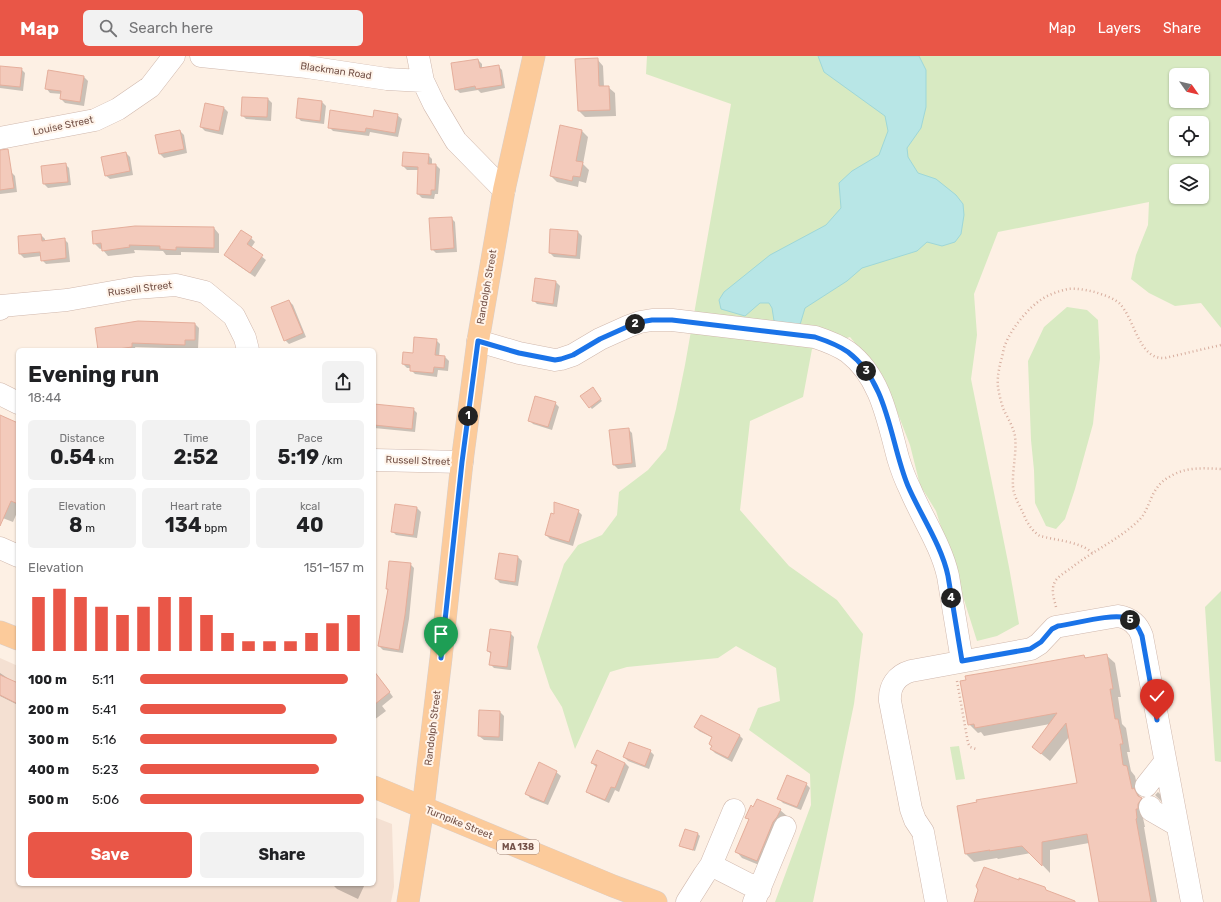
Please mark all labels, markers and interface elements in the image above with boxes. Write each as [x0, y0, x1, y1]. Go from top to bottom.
search box [83, 10, 363, 46]
text: Map [20, 17, 59, 40]
icon: search [97, 17, 119, 39]
text: Search here [129, 19, 213, 37]
text: Map [1049, 20, 1076, 37]
text: Layers [1098, 20, 1141, 37]
text: Share [1163, 20, 1201, 37]
street label: Blackman Road [300, 60, 372, 82]
north arrow [1169, 68, 1209, 108]
map controls [1169, 68, 1209, 204]
street label: Louise Street [32, 114, 95, 138]
button: locate [1169, 116, 1209, 156]
button: layers [1169, 164, 1209, 204]
street label: Randolph Street [475, 249, 499, 325]
street label: Russell Street [107, 279, 173, 299]
pin: 2 [625, 314, 645, 334]
text: 2 [631, 317, 639, 330]
text: Evening run [28, 361, 159, 388]
button: share [322, 361, 364, 403]
pin: 3 [856, 361, 876, 381]
text: 3 [862, 364, 870, 377]
text: 18:44 [28, 390, 61, 405]
pin: 1 [458, 406, 478, 426]
text: 1 [465, 409, 471, 422]
text: Distance [59, 432, 105, 445]
text: Time [184, 432, 208, 445]
text: Pace [297, 432, 323, 445]
text: 0.54 [50, 445, 96, 469]
text: 2:52 [174, 445, 218, 469]
text: 5:19 [278, 445, 319, 469]
text: km [96, 454, 114, 467]
text: /km [319, 454, 342, 467]
street label: Russell Street [386, 454, 451, 468]
text: Elevation [58, 500, 106, 513]
text: Heart rate [170, 500, 222, 513]
text: kcal [300, 500, 320, 513]
text: 8 [69, 513, 83, 537]
text: 134 [165, 513, 202, 537]
text: 40 [296, 513, 324, 537]
text: m [83, 522, 95, 535]
text: bpm [202, 522, 227, 535]
text: Elevation [28, 560, 84, 575]
text: 151–157 m [304, 560, 364, 575]
pin: 4 [941, 588, 961, 608]
text: 4 [947, 591, 955, 604]
pin: 5 [1120, 610, 1140, 630]
text: 5 [1126, 613, 1134, 626]
pin [424, 617, 458, 658]
icon: arrive [430, 623, 452, 645]
text: 100 m [28, 672, 67, 687]
text: 5:11 [92, 672, 114, 687]
pin [1140, 679, 1174, 720]
icon: check [1146, 685, 1168, 707]
street label: Randolph Street [422, 690, 444, 766]
text: 200 m [28, 702, 69, 717]
text: 5:41 [92, 702, 116, 717]
text: 300 m [28, 732, 69, 747]
text: 5:16 [92, 732, 116, 747]
text: 400 m [28, 762, 69, 777]
text: 5:23 [92, 762, 119, 777]
text: 500 m [28, 792, 69, 807]
text: 5:06 [92, 792, 119, 807]
street label: Turnpike Street [424, 804, 494, 842]
button: Save [28, 832, 192, 878]
button: Share [200, 832, 364, 878]
road number: MA 138 [497, 840, 539, 854]

